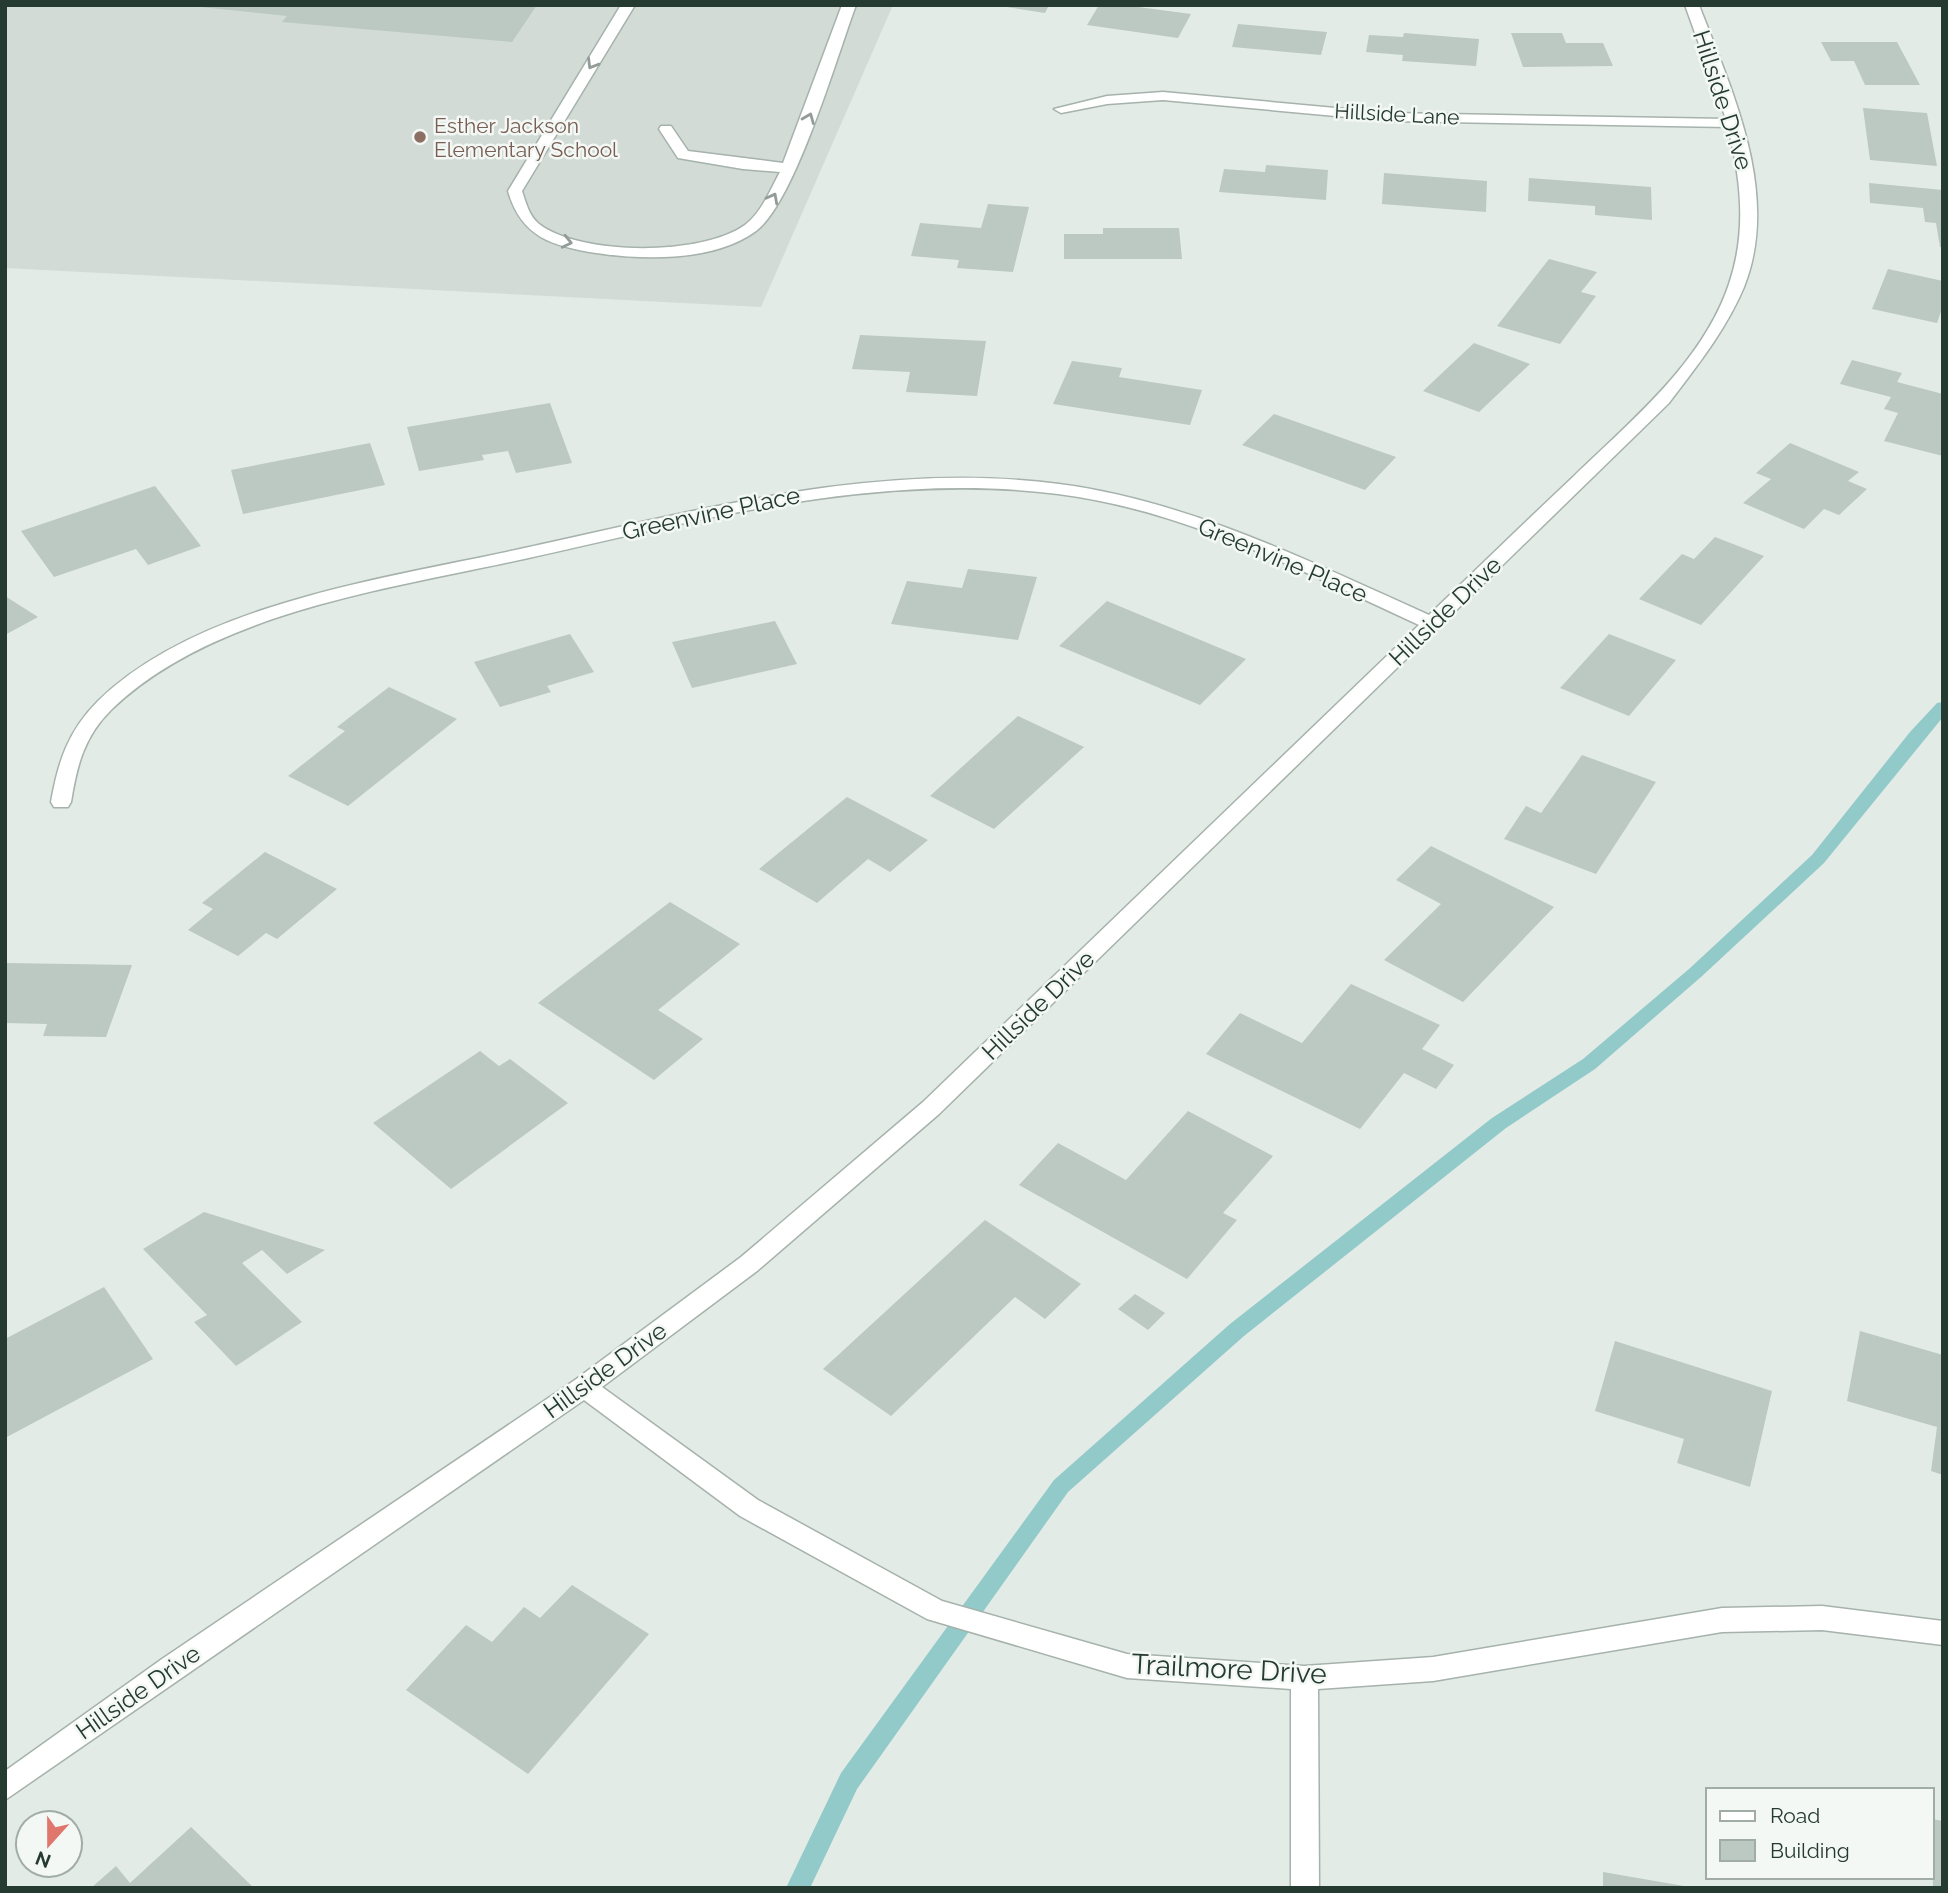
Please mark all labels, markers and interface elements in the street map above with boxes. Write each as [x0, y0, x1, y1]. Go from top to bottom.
street label: Hillside Drive [1687, 26, 1759, 174]
one-way arrow [588, 56, 601, 69]
street label: Hillside Lane [1334, 98, 1460, 130]
place label: Esther Jackson Elementary School [434, 113, 618, 162]
one-way arrow [800, 113, 814, 125]
marker: Esther Jackson Elementary School [412, 129, 428, 145]
one-way arrow [765, 192, 779, 205]
one-way arrow [561, 234, 573, 248]
street label: Greenvine Place [619, 480, 803, 546]
street label: Greenvine Place [1194, 511, 1372, 609]
street label: Hillside Drive [1383, 550, 1507, 672]
street label: Hillside Drive [976, 944, 1100, 1066]
street label: Hillside Drive [538, 1316, 672, 1424]
street label: Hillside Drive [70, 1638, 206, 1746]
street label: Trailmore Drive [1131, 1647, 1327, 1691]
legend [1706, 1788, 1934, 1879]
text: Road [1770, 1803, 1820, 1828]
north arrow [14, 1809, 84, 1879]
text: Building [1770, 1838, 1850, 1863]
text: N [32, 1847, 54, 1873]

